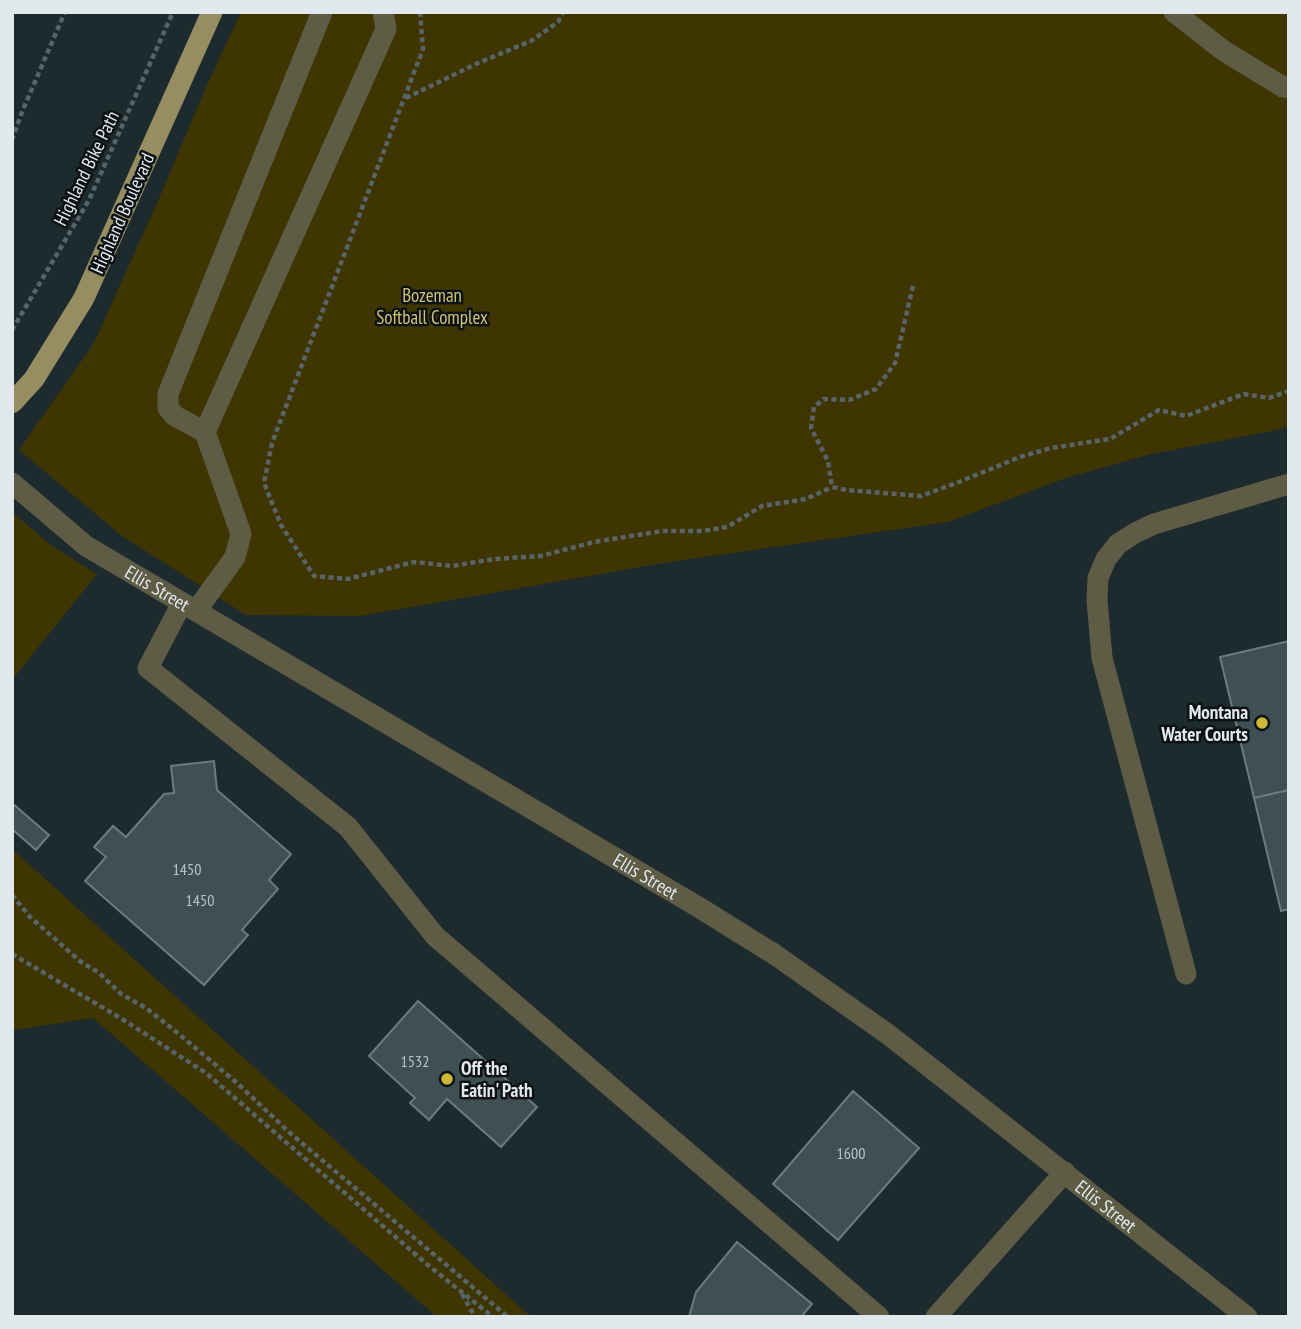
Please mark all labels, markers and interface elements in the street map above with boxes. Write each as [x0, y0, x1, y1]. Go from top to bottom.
street label: Highland Bike Path [48, 107, 124, 229]
street label: Highland Boulevard [85, 149, 159, 277]
park label: Bozeman Softball Complex [376, 283, 488, 329]
street label: Ellis Street [121, 560, 195, 617]
place label: Montana Water Courts [1160, 700, 1248, 746]
marker: Montana Water Courts [1254, 715, 1270, 731]
street label: Ellis Street [609, 848, 683, 905]
house number: 1450 [173, 859, 201, 879]
house number: 1450 [186, 890, 214, 910]
house number: 1532 [401, 1051, 429, 1071]
place label: Off the Eatin' Path [461, 1056, 532, 1102]
marker: Off the Eatin' Path [439, 1071, 455, 1087]
house number: 1600 [837, 1143, 865, 1163]
street label: Ellis Street [1071, 1175, 1142, 1238]

